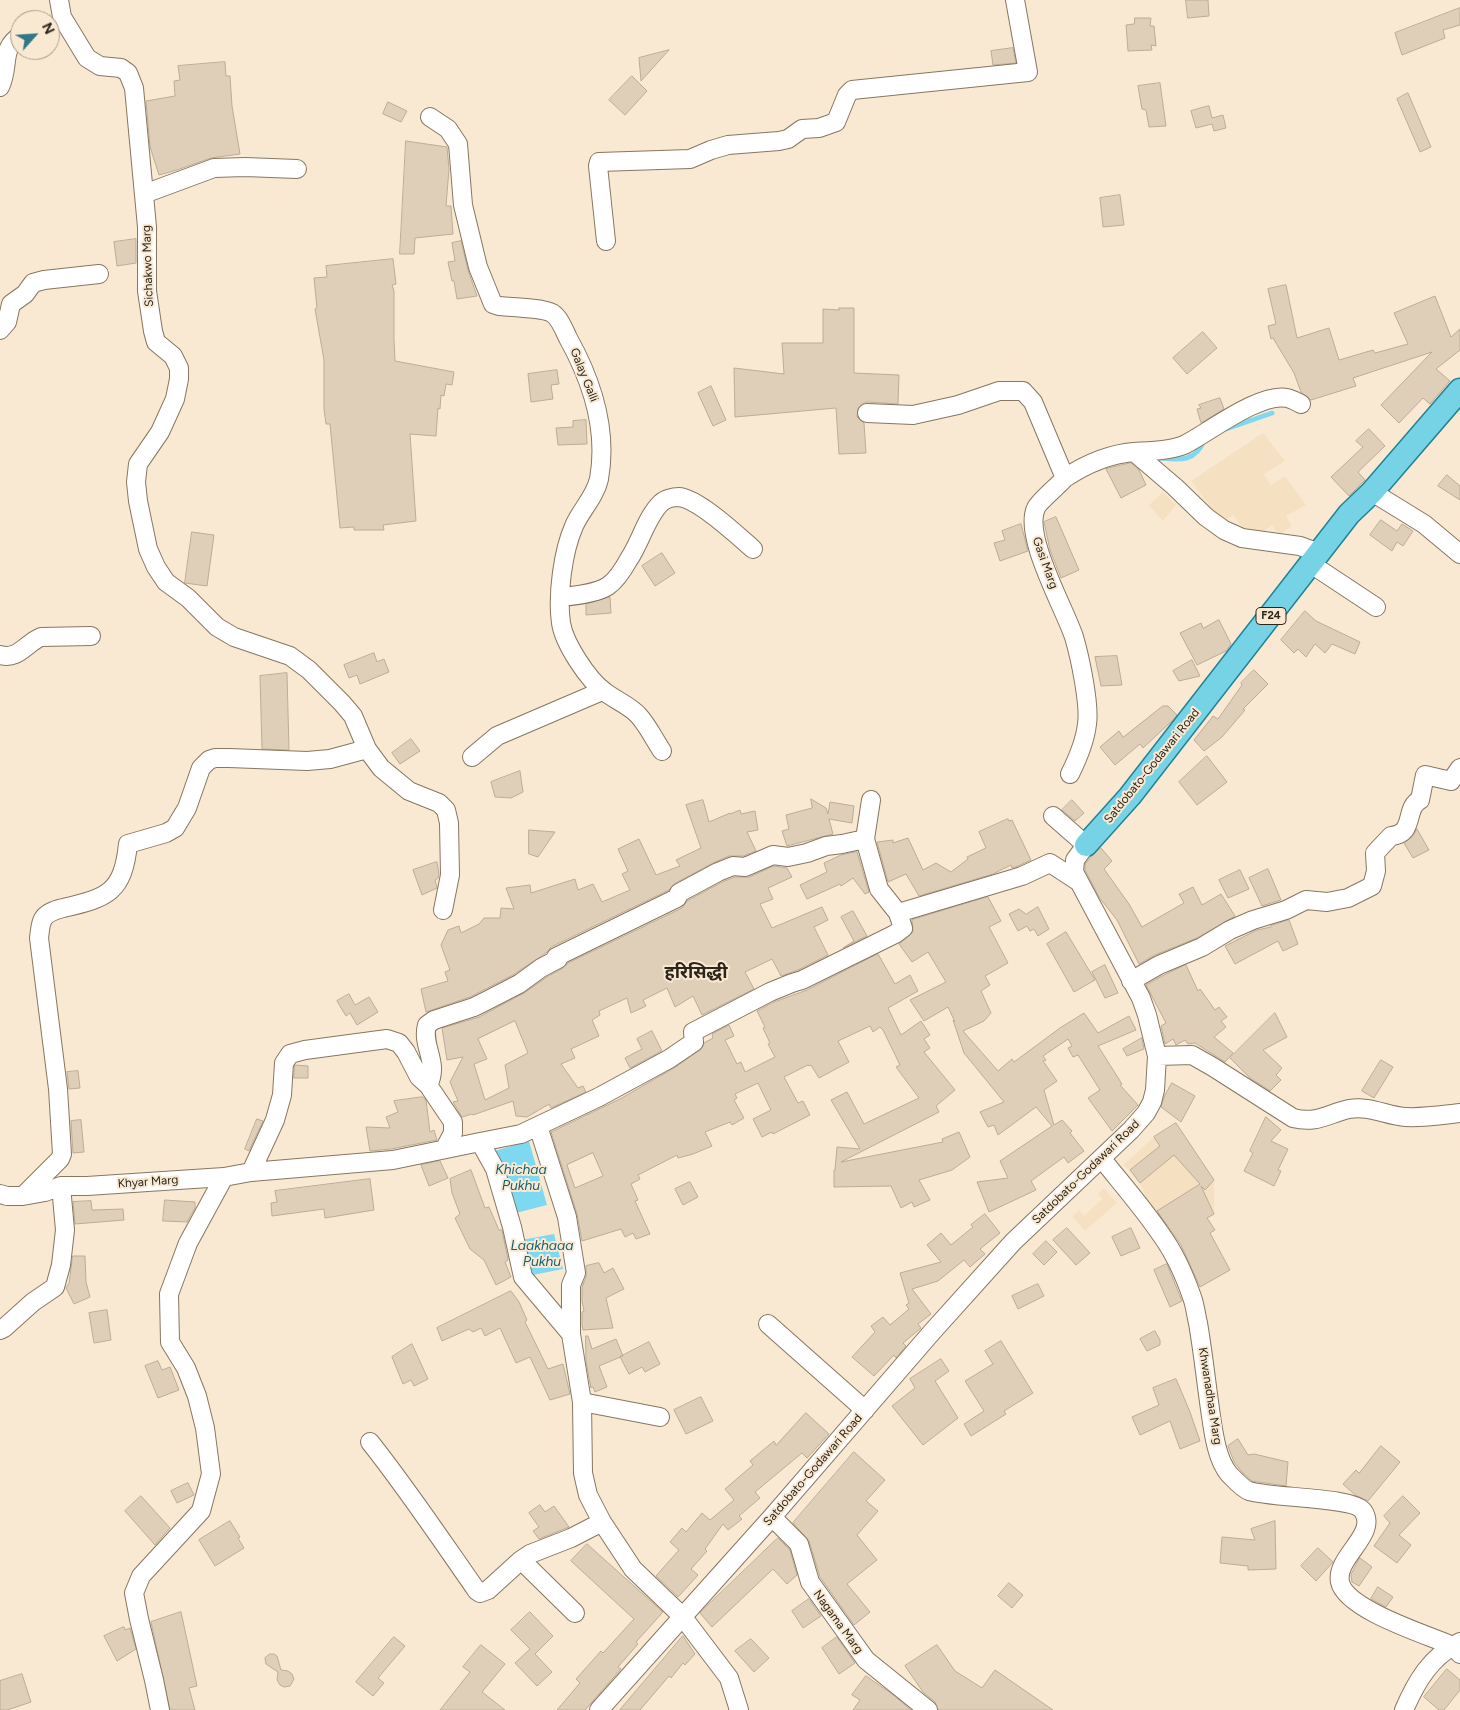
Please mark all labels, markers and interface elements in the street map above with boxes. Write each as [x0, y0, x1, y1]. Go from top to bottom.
north arrow [10, 10, 60, 60]
text: N [38, 20, 58, 37]
street label: Sichakwo Marg [139, 225, 157, 307]
street label: Galay Galli [567, 346, 601, 404]
street label: Gasi Marg [1029, 535, 1061, 591]
road number: F24 [1256, 608, 1286, 624]
street label: Satdobato-Godawari Road [1101, 706, 1203, 826]
district label: हरिसिद्धी [665, 962, 727, 984]
street label: Satdobato-Godawari Road [1029, 1117, 1143, 1227]
water label: Khichaa Pukhu [495, 1162, 547, 1194]
street label: Khyar Marg [117, 1173, 179, 1191]
water label: Laakhaaa Pukhu [511, 1238, 573, 1270]
street label: Khwanadhaa Marg [1195, 1346, 1225, 1446]
street label: Satdobato-Godawari Road [760, 1411, 866, 1529]
street label: Nagama Marg [810, 1587, 866, 1657]

